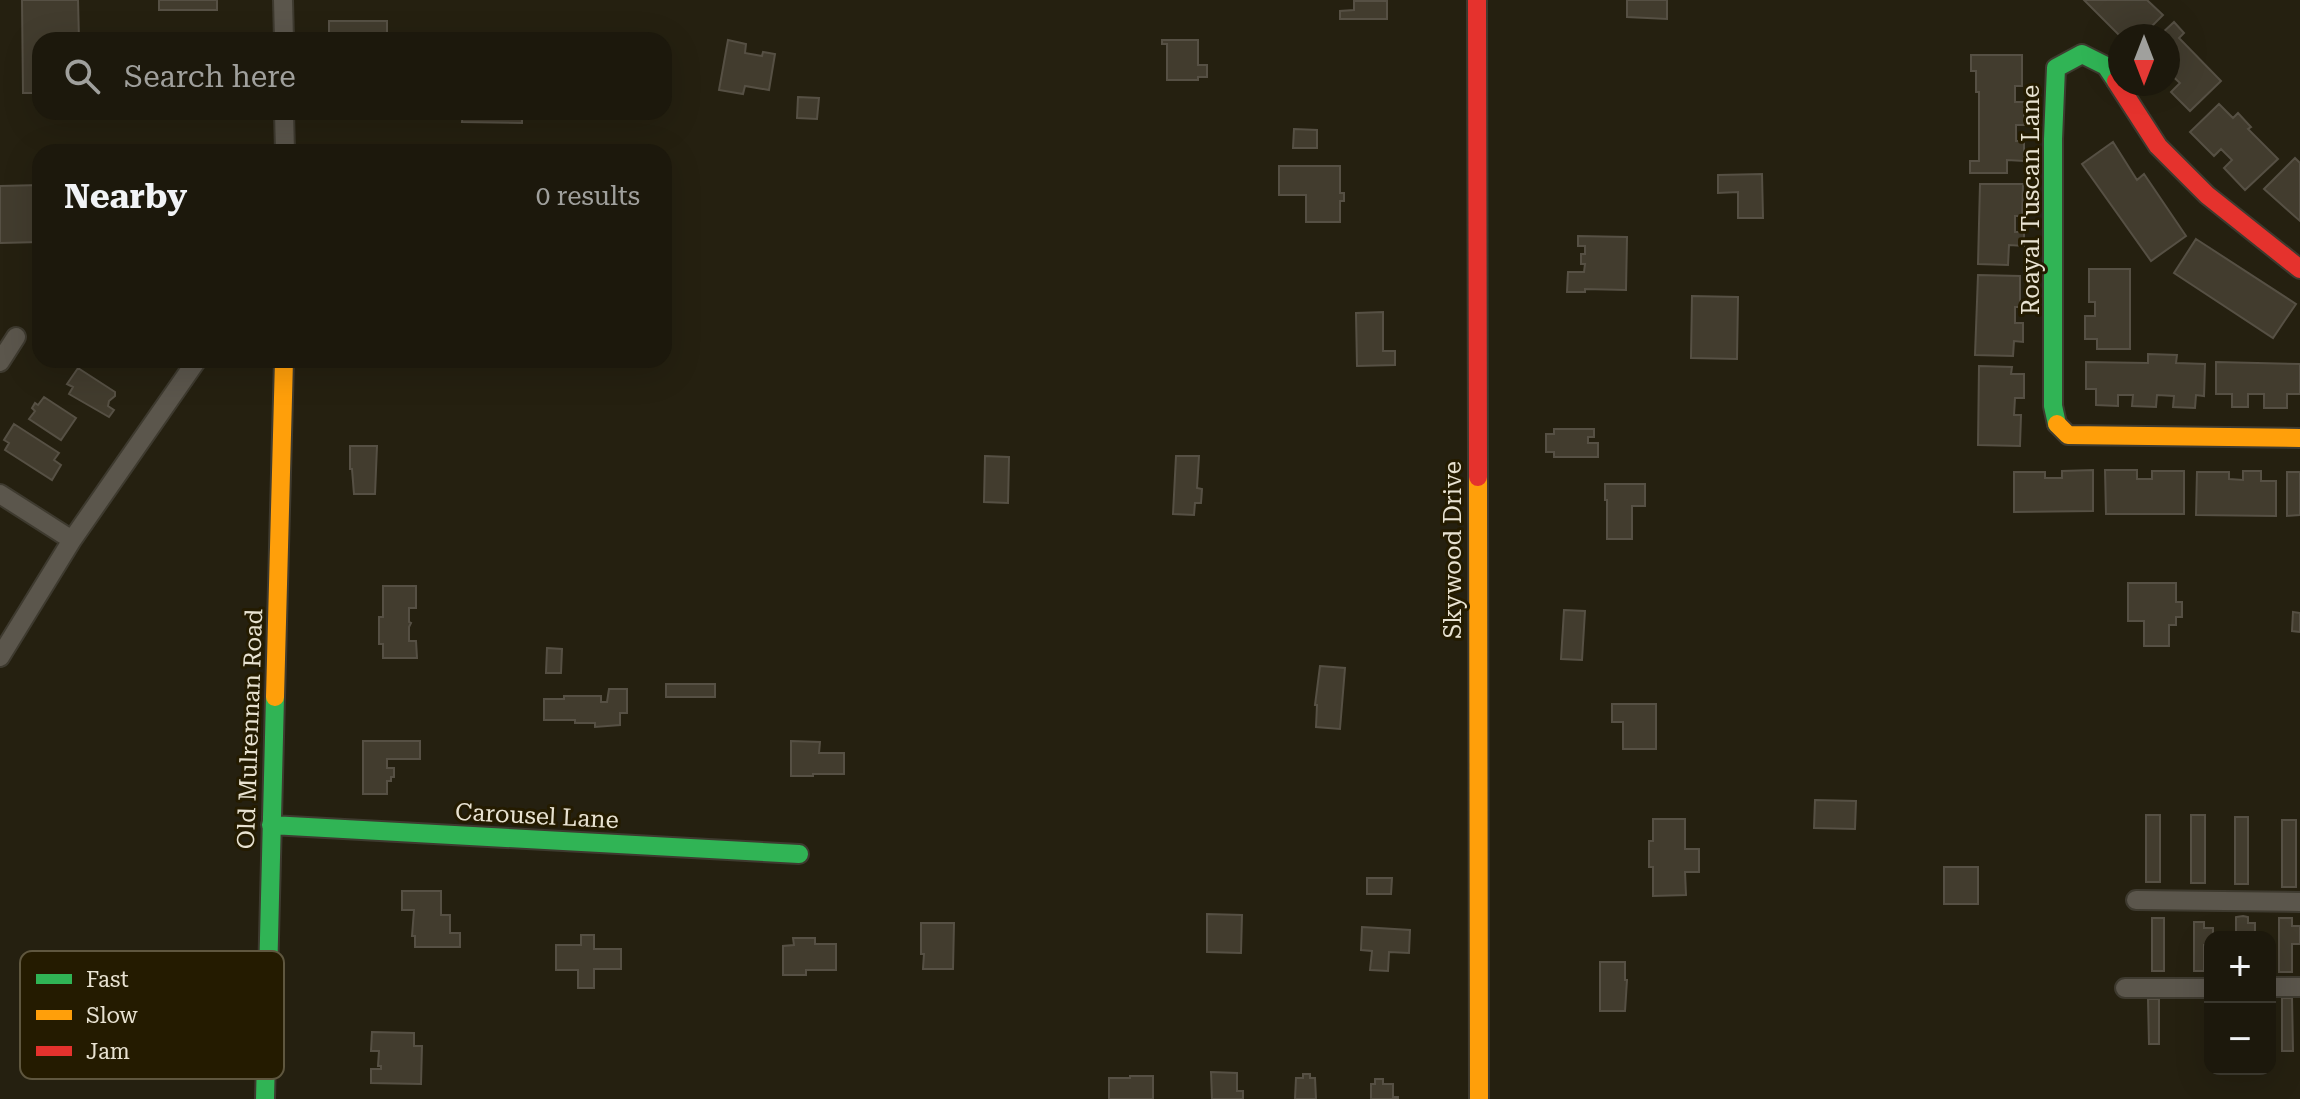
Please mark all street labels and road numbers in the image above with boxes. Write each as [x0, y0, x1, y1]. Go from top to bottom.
street label: Roayal Tuscan Lane [2017, 85, 2045, 315]
street label: Skywood Drive [1439, 461, 1467, 639]
street label: Old Mulrennan Road [232, 608, 268, 850]
street label: Carousel Lane [454, 798, 620, 834]

